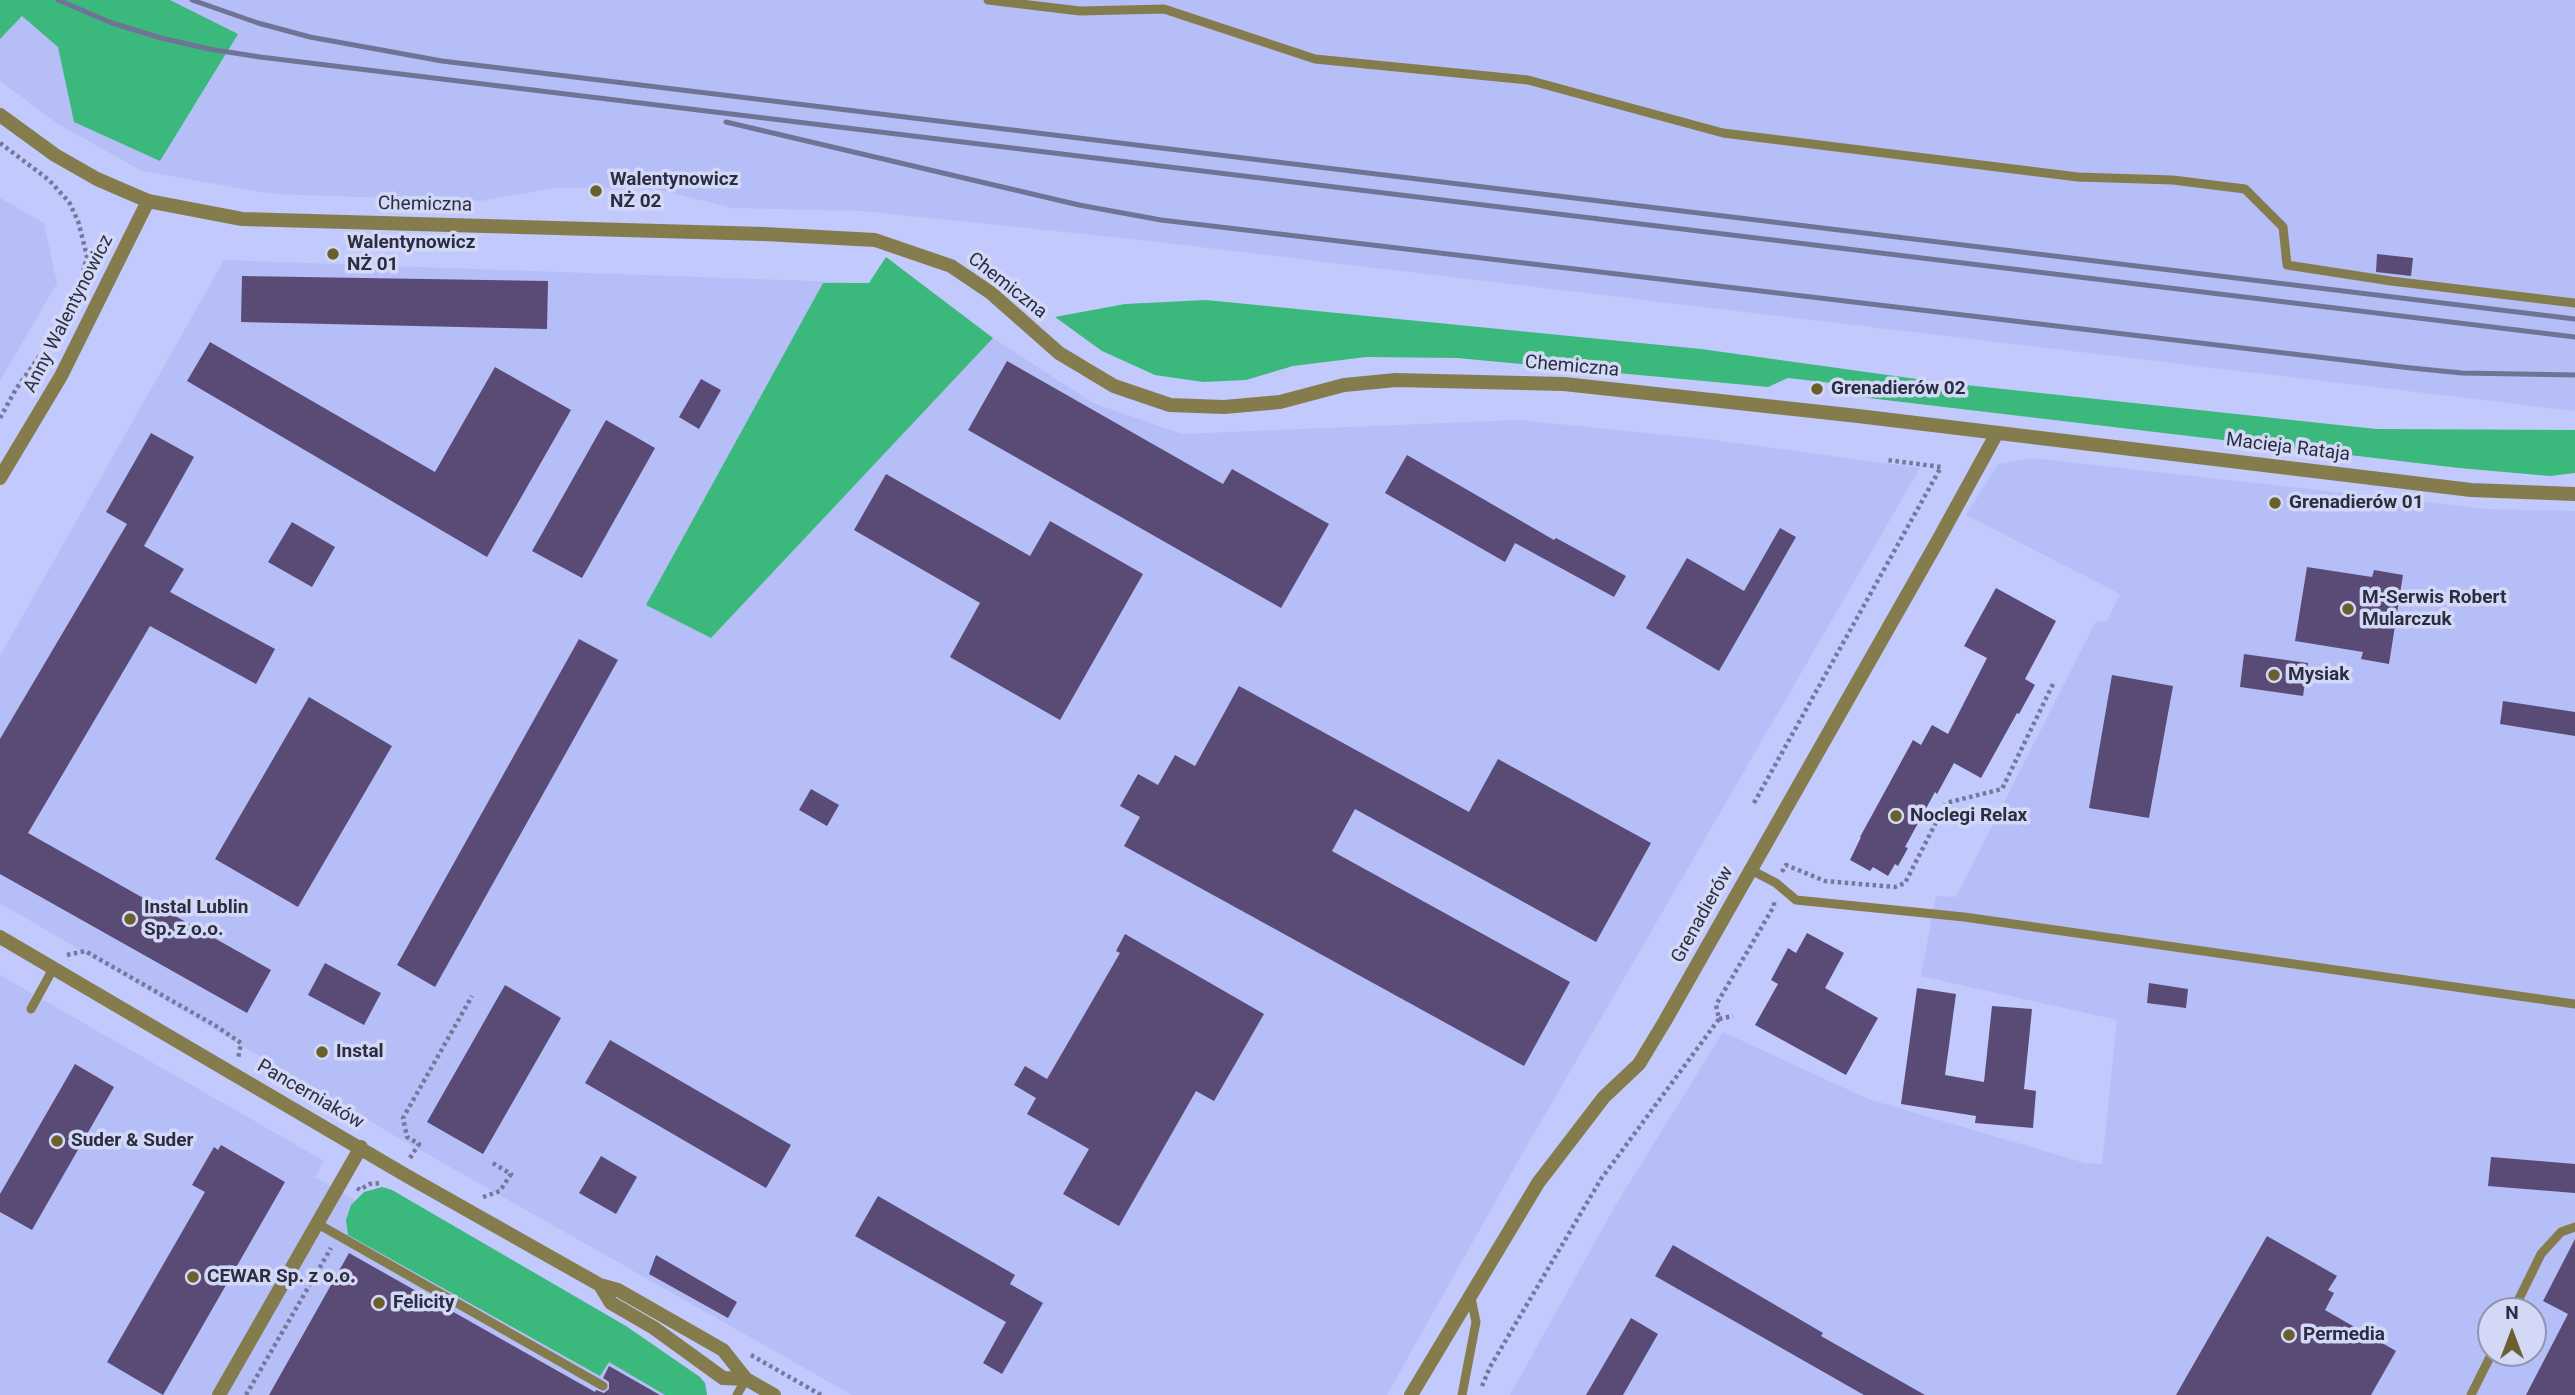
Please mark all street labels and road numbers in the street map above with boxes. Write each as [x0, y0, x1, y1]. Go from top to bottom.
street label: Chemiczna [378, 193, 472, 217]
street label: Anny Walentynowicz [19, 231, 119, 397]
street label: Chemiczna [963, 248, 1051, 324]
street label: Chemiczna [1524, 352, 1620, 382]
street label: Macieja Rataja [2225, 429, 2351, 467]
street label: Grenadierów [1667, 863, 1739, 967]
street label: Pancerniaków [253, 1055, 367, 1135]

